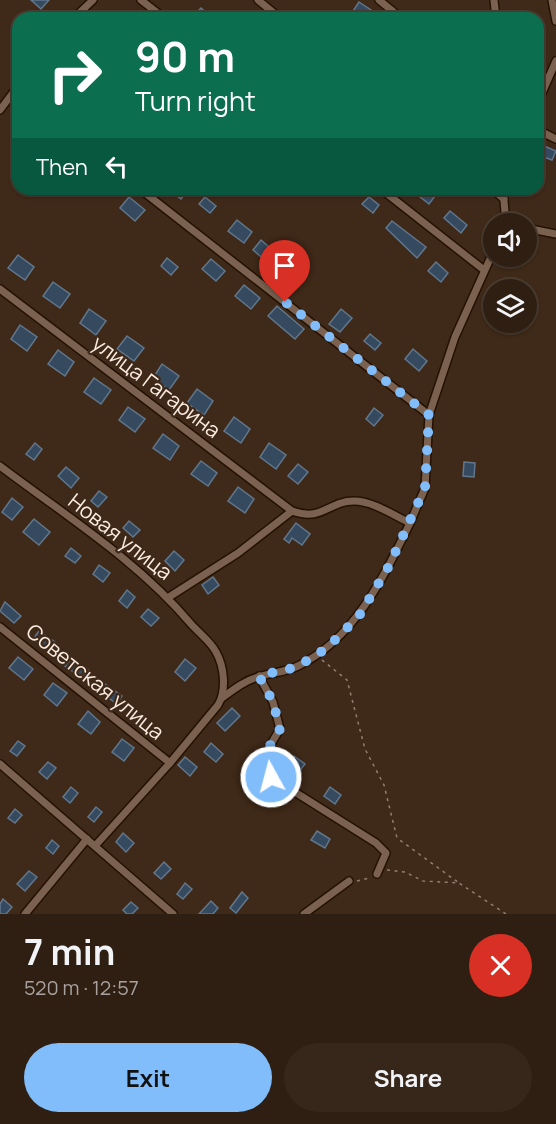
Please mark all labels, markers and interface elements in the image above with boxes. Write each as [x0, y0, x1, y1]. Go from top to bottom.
text: 90 m [135, 27, 235, 85]
icon: right [36, 36, 114, 114]
text: Turn right [135, 82, 256, 119]
icon: left [100, 150, 133, 183]
text: Then [36, 152, 88, 182]
map controls [483, 213, 537, 333]
button: sound [483, 213, 537, 267]
pin [259, 240, 310, 302]
icon: arrive [268, 249, 301, 282]
button: layers [483, 279, 537, 333]
street label: улица Гагарина [87, 329, 227, 444]
street label: Новая улица [63, 487, 178, 586]
street label: Советская улица [21, 617, 171, 746]
position arrow [239, 745, 303, 809]
text: 7 min [24, 927, 115, 976]
button: close [469, 934, 532, 997]
text: 520 m · 12:57 [24, 974, 139, 1001]
button: Exit [24, 1043, 272, 1112]
button: Share [284, 1043, 532, 1112]

